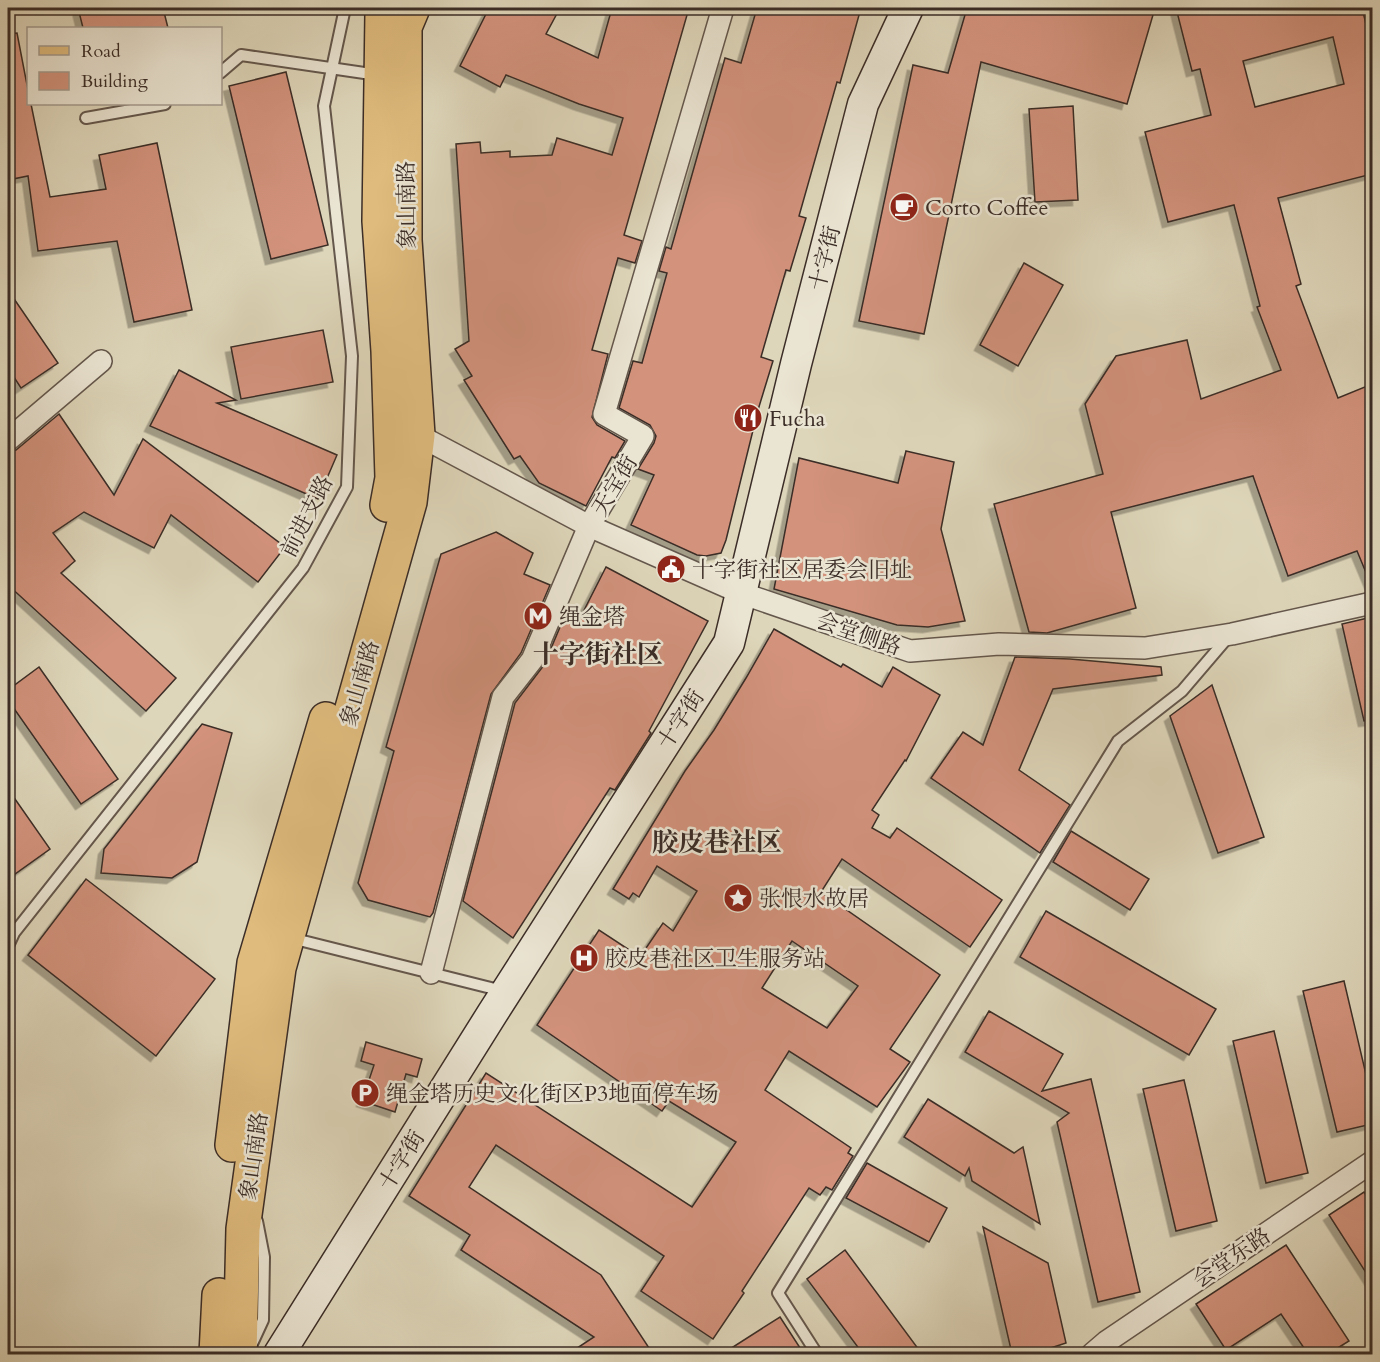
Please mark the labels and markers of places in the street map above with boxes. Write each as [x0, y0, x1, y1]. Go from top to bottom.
cafe icon: Corto Coffee [888, 191, 920, 223]
place label: Corto Coffee [925, 193, 1048, 223]
restaurant icon: Fucha [732, 402, 764, 434]
place label: Fucha [769, 404, 826, 434]
public building icon: 十字街社区居委会旧址 [655, 553, 687, 585]
place label: 十字街社区居委会旧址 [692, 555, 912, 585]
metro station icon: 绳金塔 [522, 600, 554, 632]
place label: 绳金塔 [559, 602, 625, 632]
place icon: 张恨水故居 [722, 882, 754, 914]
place label: 张恨水故居 [759, 884, 869, 914]
hospital icon: 胶皮巷社区卫生服务站 [568, 942, 600, 974]
place label: 胶皮巷社区卫生服务站 [605, 944, 825, 974]
parking icon: 绳金塔历史文化街区P3地面停车场 [349, 1077, 381, 1109]
place label: 绳金塔历史文化街区P3地面停车场 [386, 1079, 718, 1109]

